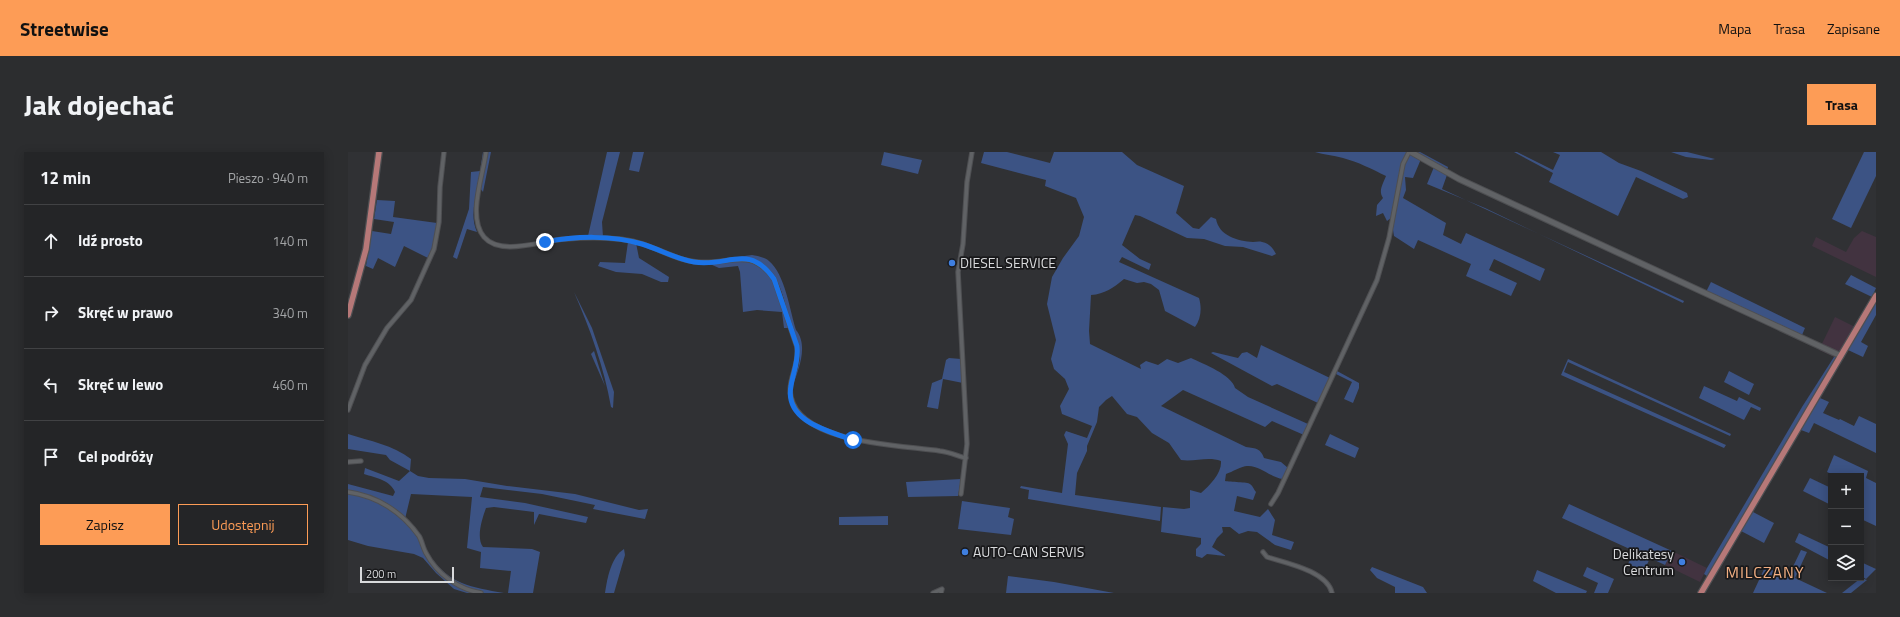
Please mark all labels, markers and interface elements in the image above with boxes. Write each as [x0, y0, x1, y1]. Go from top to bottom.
text: Streetwise [20, 14, 109, 43]
text: Mapa [1718, 18, 1751, 39]
text: Trasa [1773, 18, 1805, 39]
text: Zapisane [1827, 18, 1880, 39]
text: Jak dojechać [24, 83, 174, 126]
button: Trasa [1807, 84, 1876, 125]
text: 12 min [40, 165, 91, 191]
text: Pieszo · 940 m [228, 168, 308, 188]
text: Idź prosto [78, 229, 143, 252]
icon: ahead [40, 230, 62, 252]
text: 140 m [272, 231, 308, 251]
route end [536, 233, 554, 251]
place label: DIESEL SERVICE [960, 252, 1056, 273]
marker: DIESEL SERVICE [947, 258, 957, 268]
text: Skręć w prawo [78, 301, 173, 324]
icon: right [40, 302, 62, 324]
text: 340 m [272, 303, 308, 323]
text: Skręć w lewo [78, 373, 163, 396]
icon: left [40, 374, 62, 396]
text: 460 m [272, 375, 308, 395]
route start [844, 431, 862, 449]
text: Cel podróży [78, 445, 153, 468]
icon: arrive [40, 446, 62, 468]
map controls [1828, 473, 1864, 581]
button: + [1828, 473, 1864, 509]
button: Zapisz [40, 504, 170, 545]
button: Udostępnij [178, 504, 308, 545]
button: − [1828, 509, 1864, 545]
place label: AUTO-CAN SERVIS [973, 541, 1084, 562]
place label: Delikatesy Centrum [1613, 543, 1674, 580]
button: layers [1828, 545, 1864, 581]
marker: AUTO-CAN SERVIS [960, 547, 970, 557]
marker: Delikatesy Centrum [1677, 557, 1687, 567]
district label: MILCZANY [1725, 560, 1805, 584]
scale bar [360, 565, 454, 584]
text: 200 m [366, 566, 396, 582]

